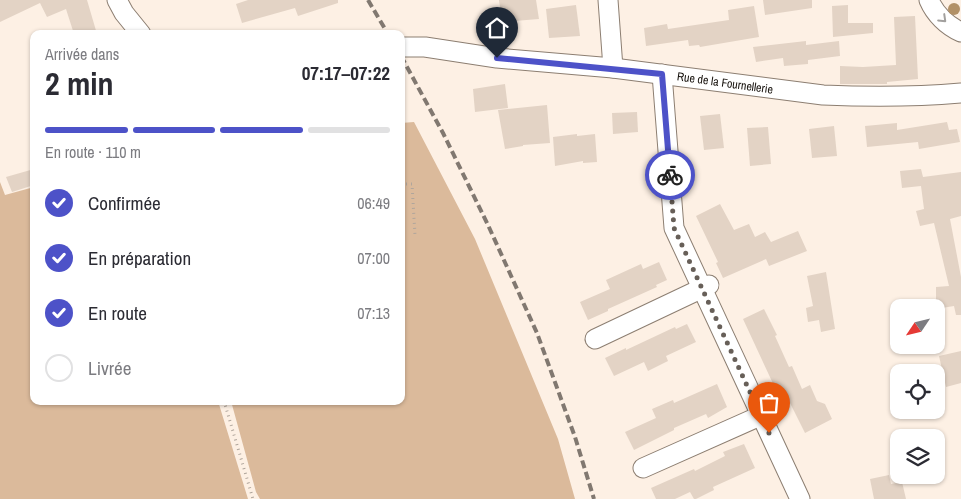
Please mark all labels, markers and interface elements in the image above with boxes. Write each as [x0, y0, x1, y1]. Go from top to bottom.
pin [476, 7, 518, 58]
one-way arrow [937, 13, 946, 22]
icon: home [483, 14, 511, 42]
text: Arrivée dans [45, 43, 119, 65]
text: 07:17–07:22 [302, 60, 390, 86]
text: 2 min [45, 62, 114, 105]
street label: Rue de la Fournellerie [676, 68, 774, 98]
text: En route · 110 m [45, 141, 141, 163]
courier [645, 150, 695, 200]
icon: bike [656, 161, 684, 189]
icon: check [45, 189, 73, 217]
text: Confirmée [88, 190, 161, 216]
text: 06:49 [357, 192, 390, 214]
icon: check [45, 244, 73, 272]
text: En préparation [88, 245, 191, 271]
text: 07:00 [357, 247, 390, 269]
icon: check [45, 299, 73, 327]
north arrow [890, 299, 945, 354]
map controls [890, 299, 945, 484]
text: En route [88, 300, 147, 326]
text: 07:13 [357, 302, 390, 324]
text: Livrée [88, 355, 131, 381]
button: locate [890, 364, 945, 419]
pin [748, 382, 790, 433]
icon: bag [755, 389, 783, 417]
button: layers [890, 429, 945, 484]

